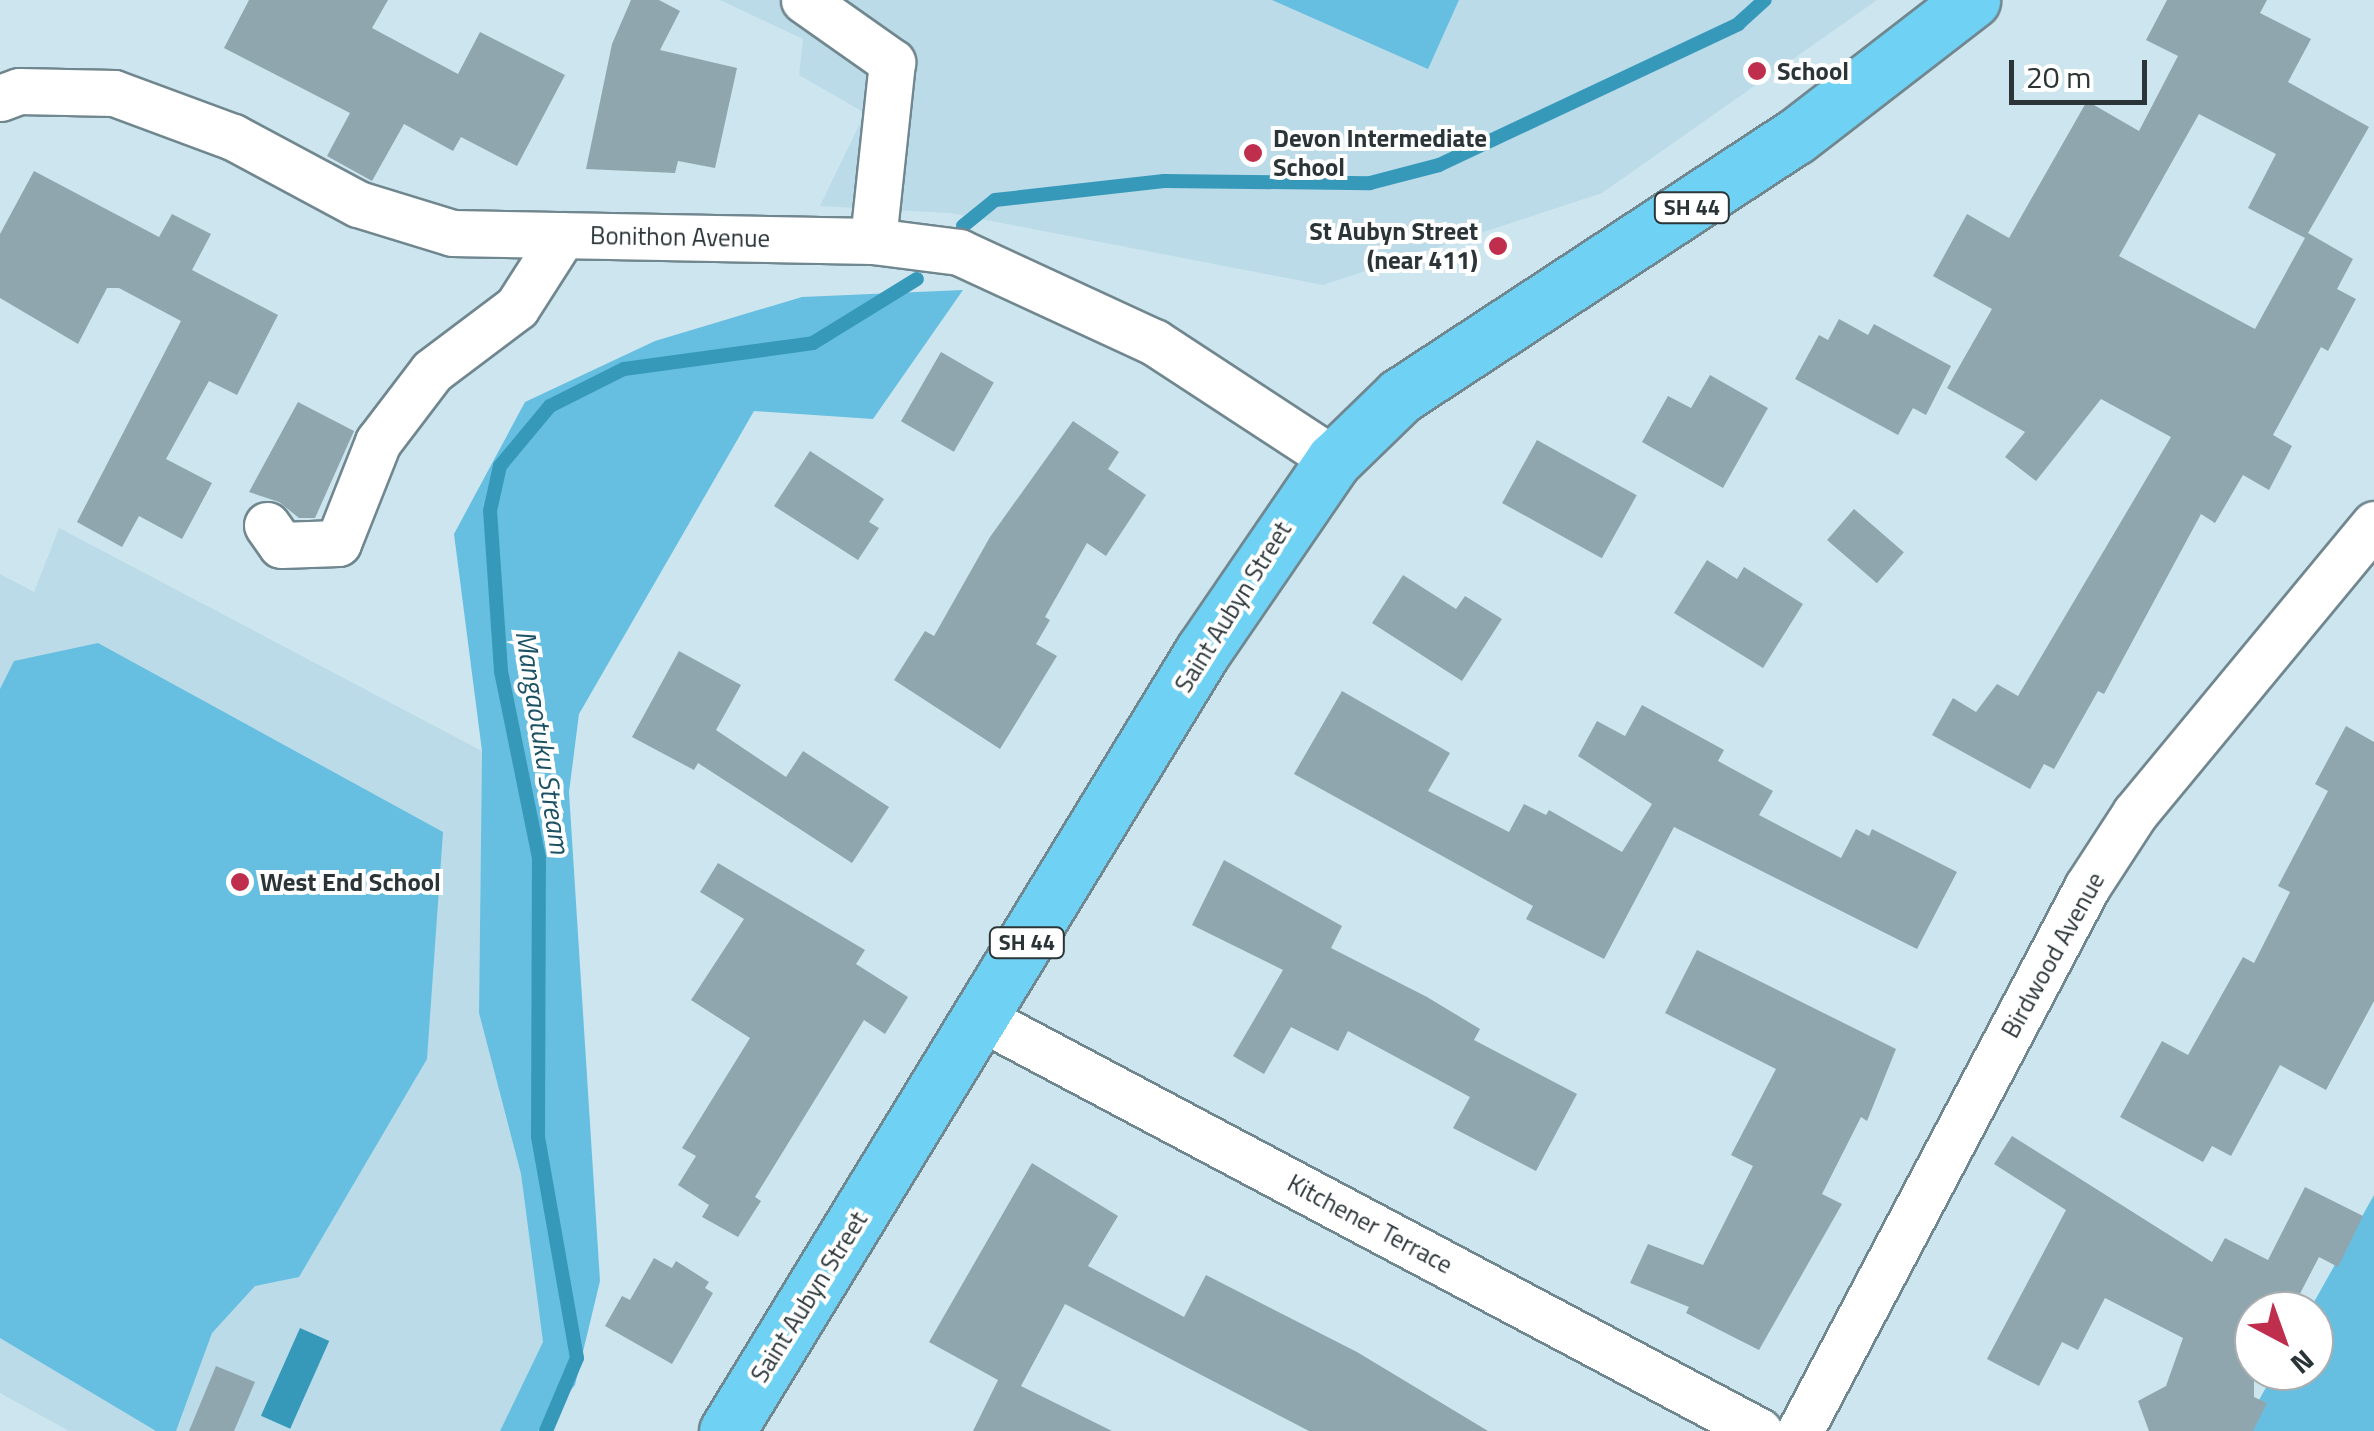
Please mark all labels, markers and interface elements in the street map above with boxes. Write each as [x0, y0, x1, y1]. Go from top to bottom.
scale bar [2014, 40, 2152, 102]
text: 20 m [2026, 54, 2091, 100]
place label: School [1777, 56, 1849, 86]
marker: School [1746, 60, 1768, 82]
place label: Devon Intermediate School [1273, 124, 1487, 183]
marker: Devon Intermediate School [1242, 142, 1264, 164]
road number: SH 44 [1652, 191, 1732, 225]
place label: St Aubyn Street (near 411) [1309, 217, 1478, 276]
street label: Bonithon Avenue [590, 220, 770, 254]
marker: St Aubyn Street (near 411) [1487, 235, 1509, 257]
street label: Saint Aubyn Street [1168, 516, 1298, 698]
water label: Mangaotuku Stream [509, 628, 577, 856]
place label: West End School [260, 867, 441, 897]
street label: Birdwood Avenue [1995, 867, 2111, 1043]
marker: West End School [229, 871, 251, 893]
road number: SH 44 [987, 926, 1067, 960]
street label: Kitchener Terrace [1282, 1168, 1458, 1280]
street label: Saint Aubyn Street [744, 1206, 874, 1388]
north arrow [2234, 1291, 2334, 1391]
text: N [2281, 1340, 2324, 1385]

